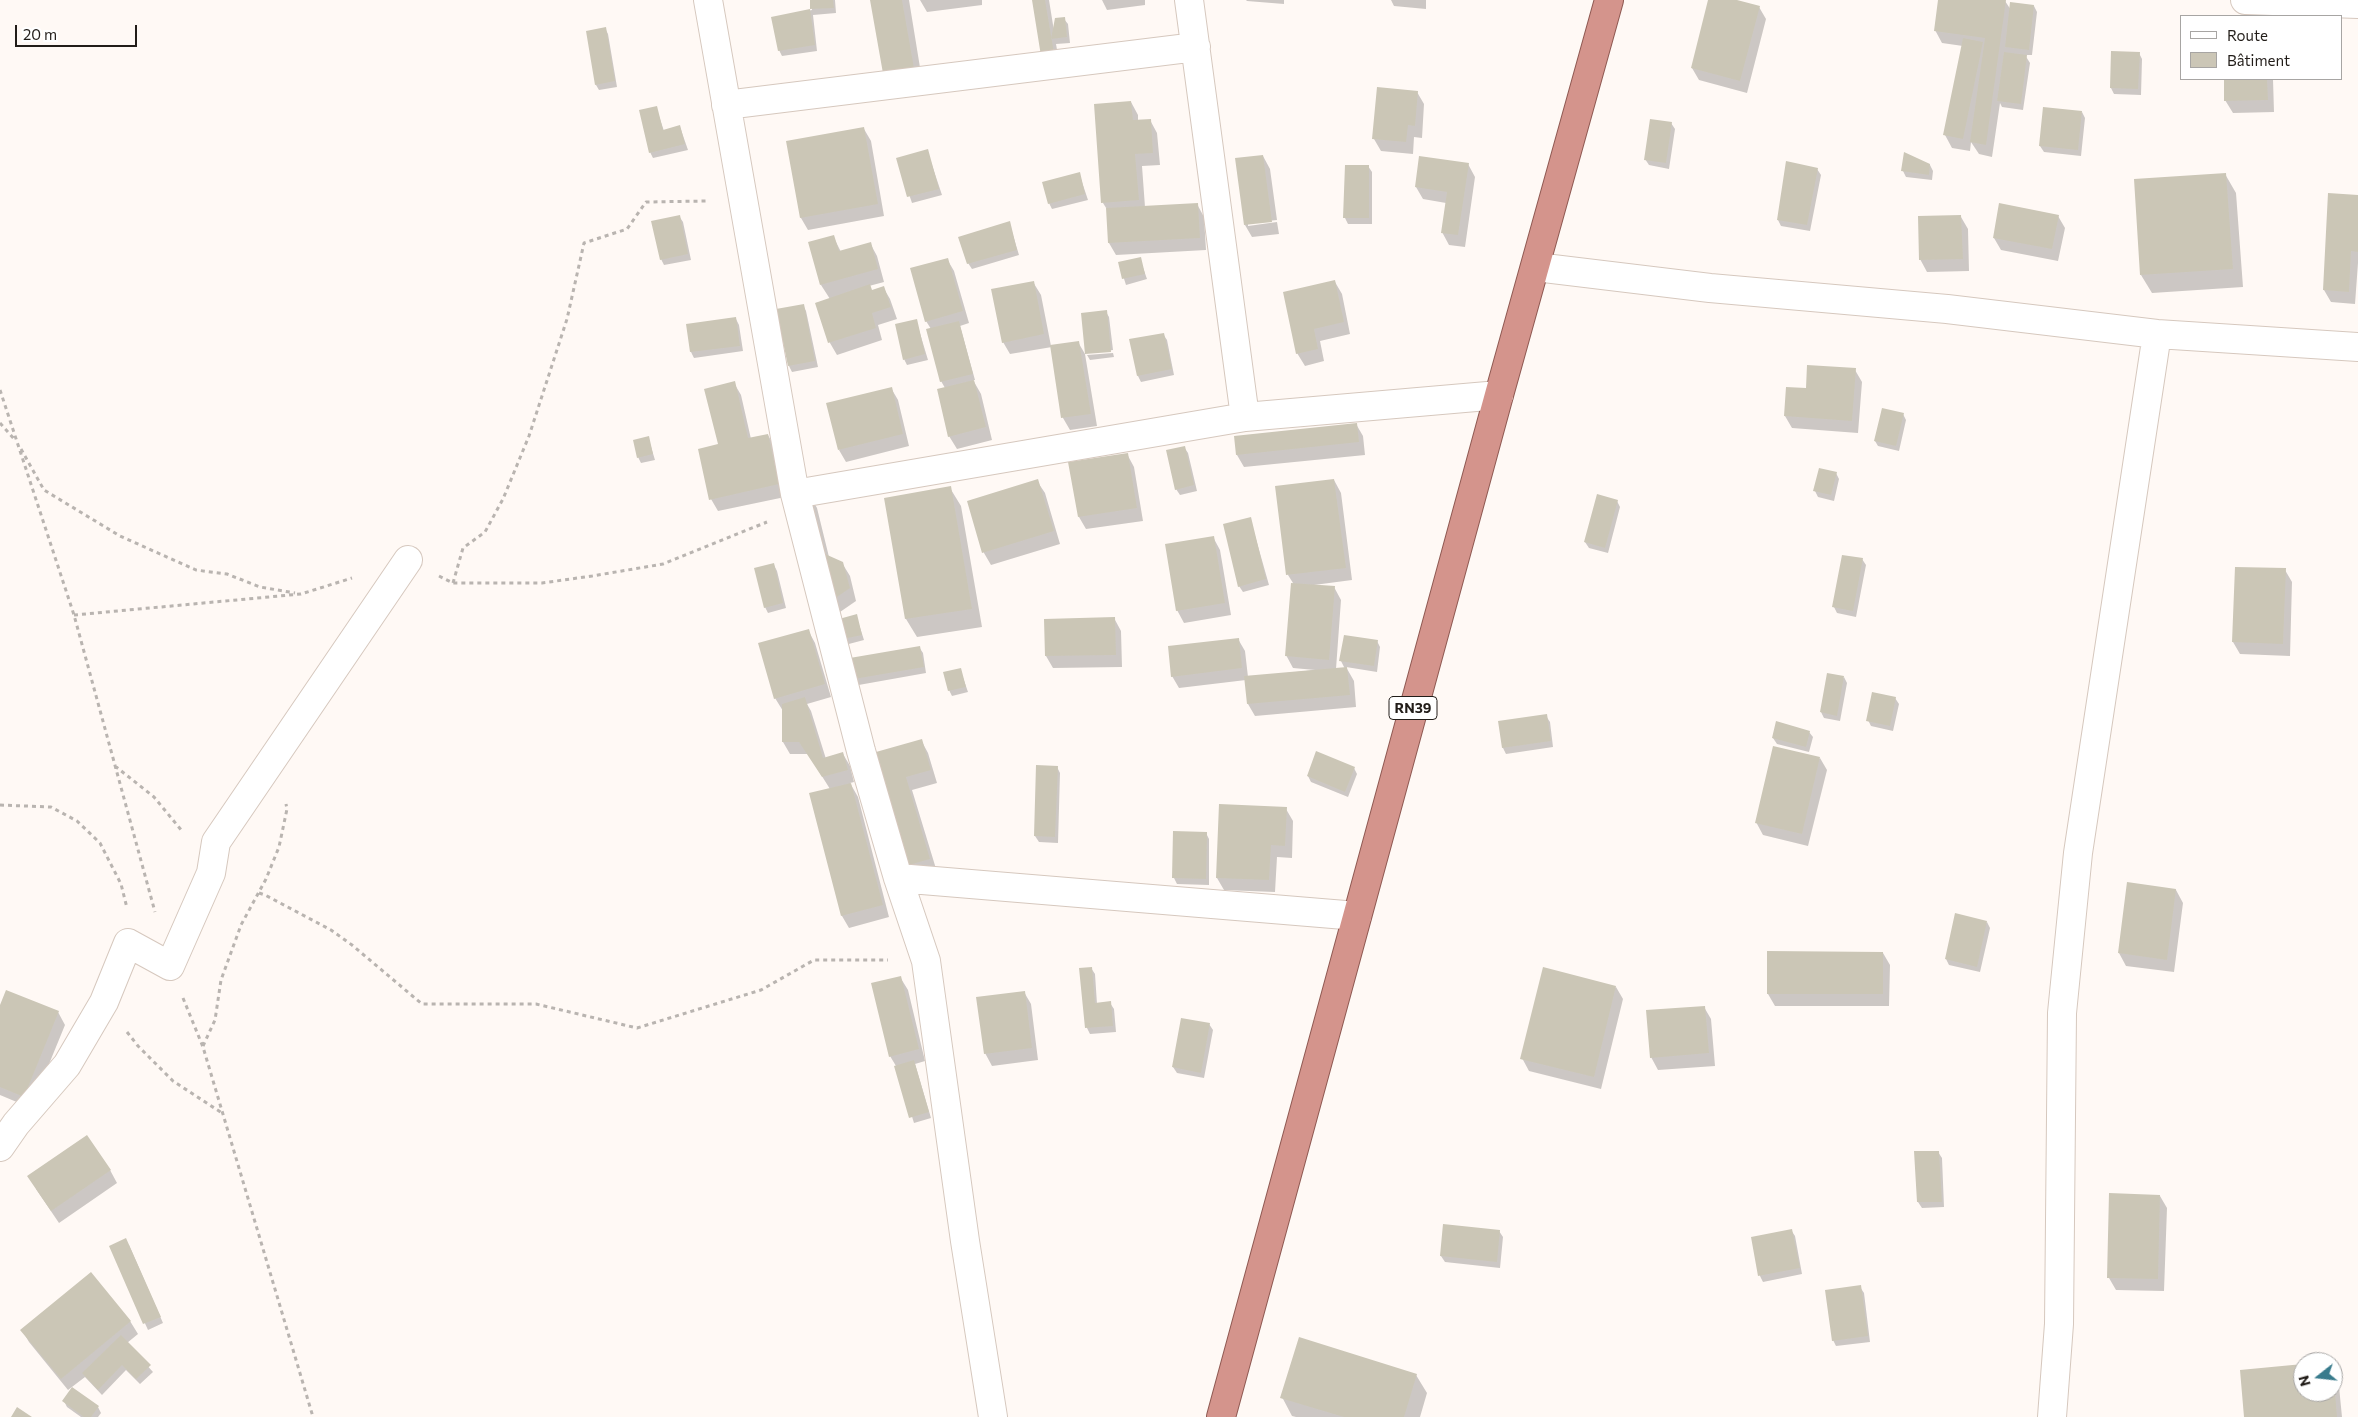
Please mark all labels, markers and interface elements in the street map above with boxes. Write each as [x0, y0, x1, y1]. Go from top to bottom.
scale bar [18, 15, 140, 47]
legend [2180, 15, 2343, 80]
text: 20 m [23, 25, 57, 43]
text: Route [2227, 26, 2268, 44]
text: Bâtiment [2227, 51, 2290, 69]
road number: RN39 [1389, 696, 1437, 720]
north arrow [2293, 1352, 2343, 1402]
text: N [2294, 1374, 2314, 1388]

